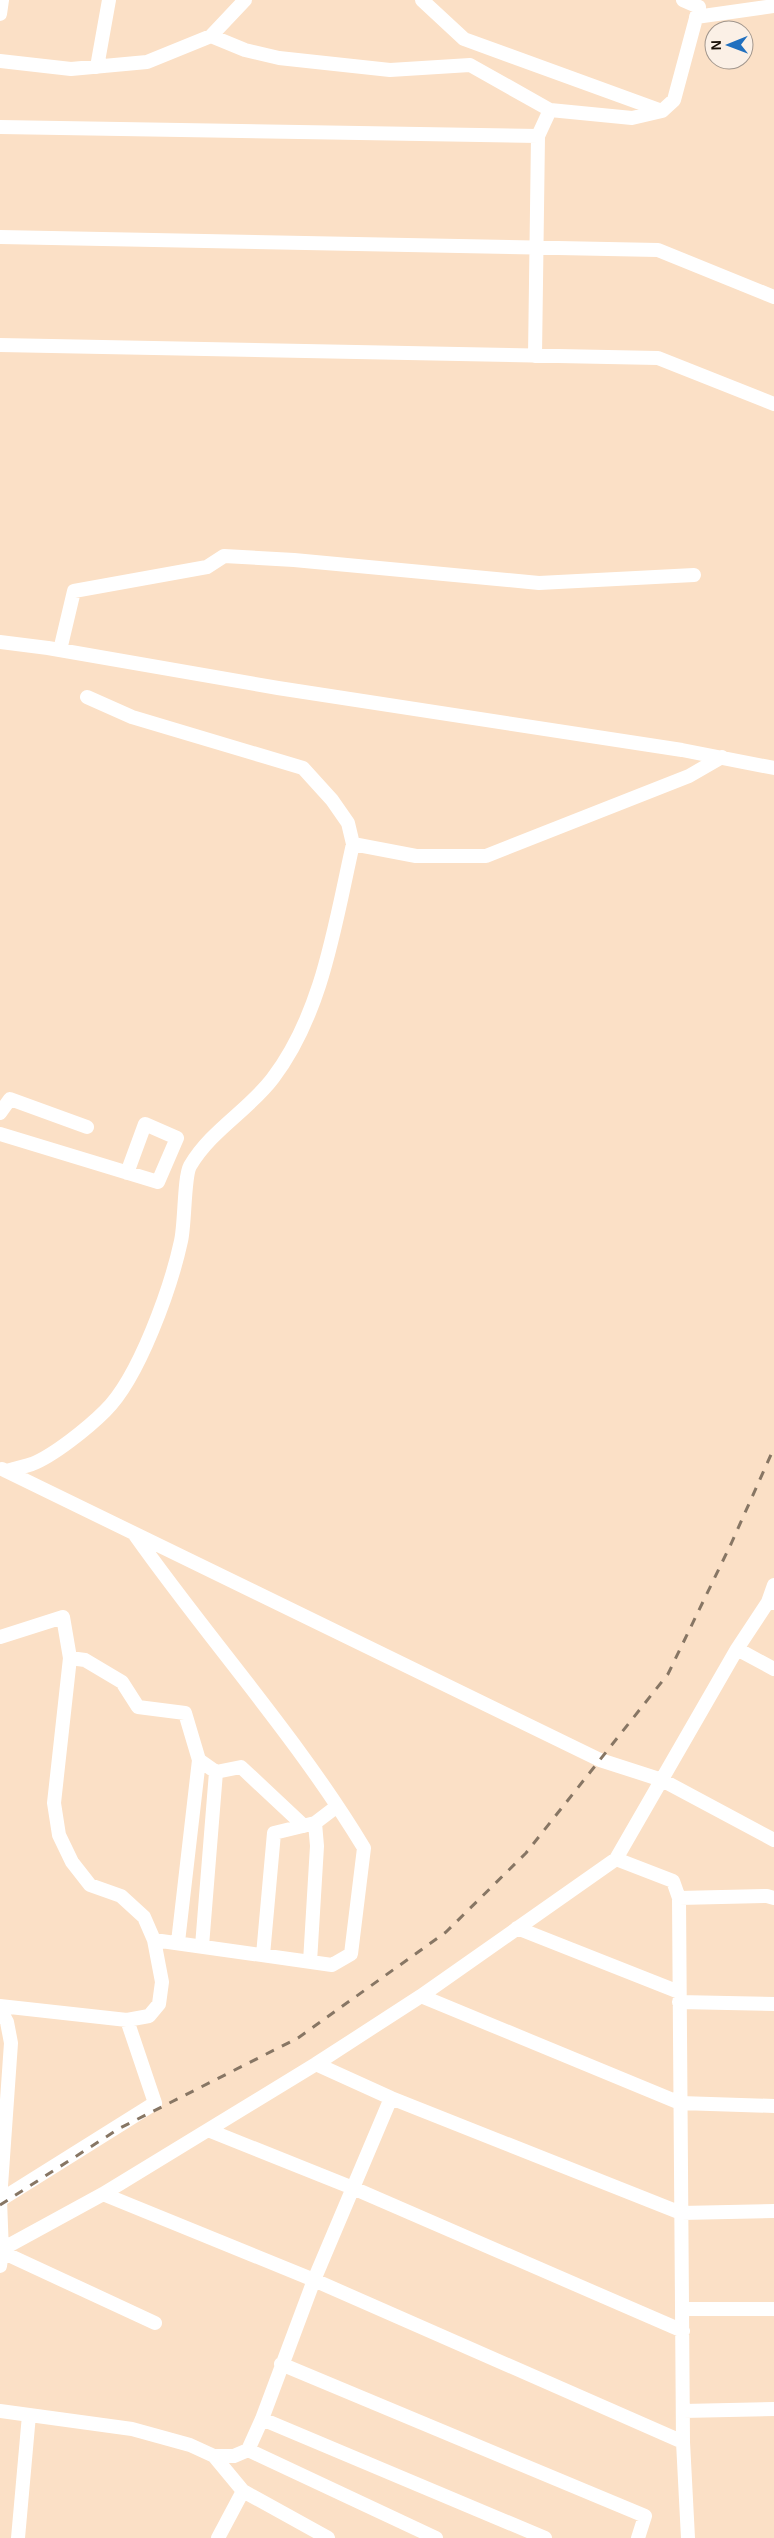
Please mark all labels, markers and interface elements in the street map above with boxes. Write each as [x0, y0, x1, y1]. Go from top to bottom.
north arrow [704, 20, 754, 70]
text: N [708, 40, 724, 50]

